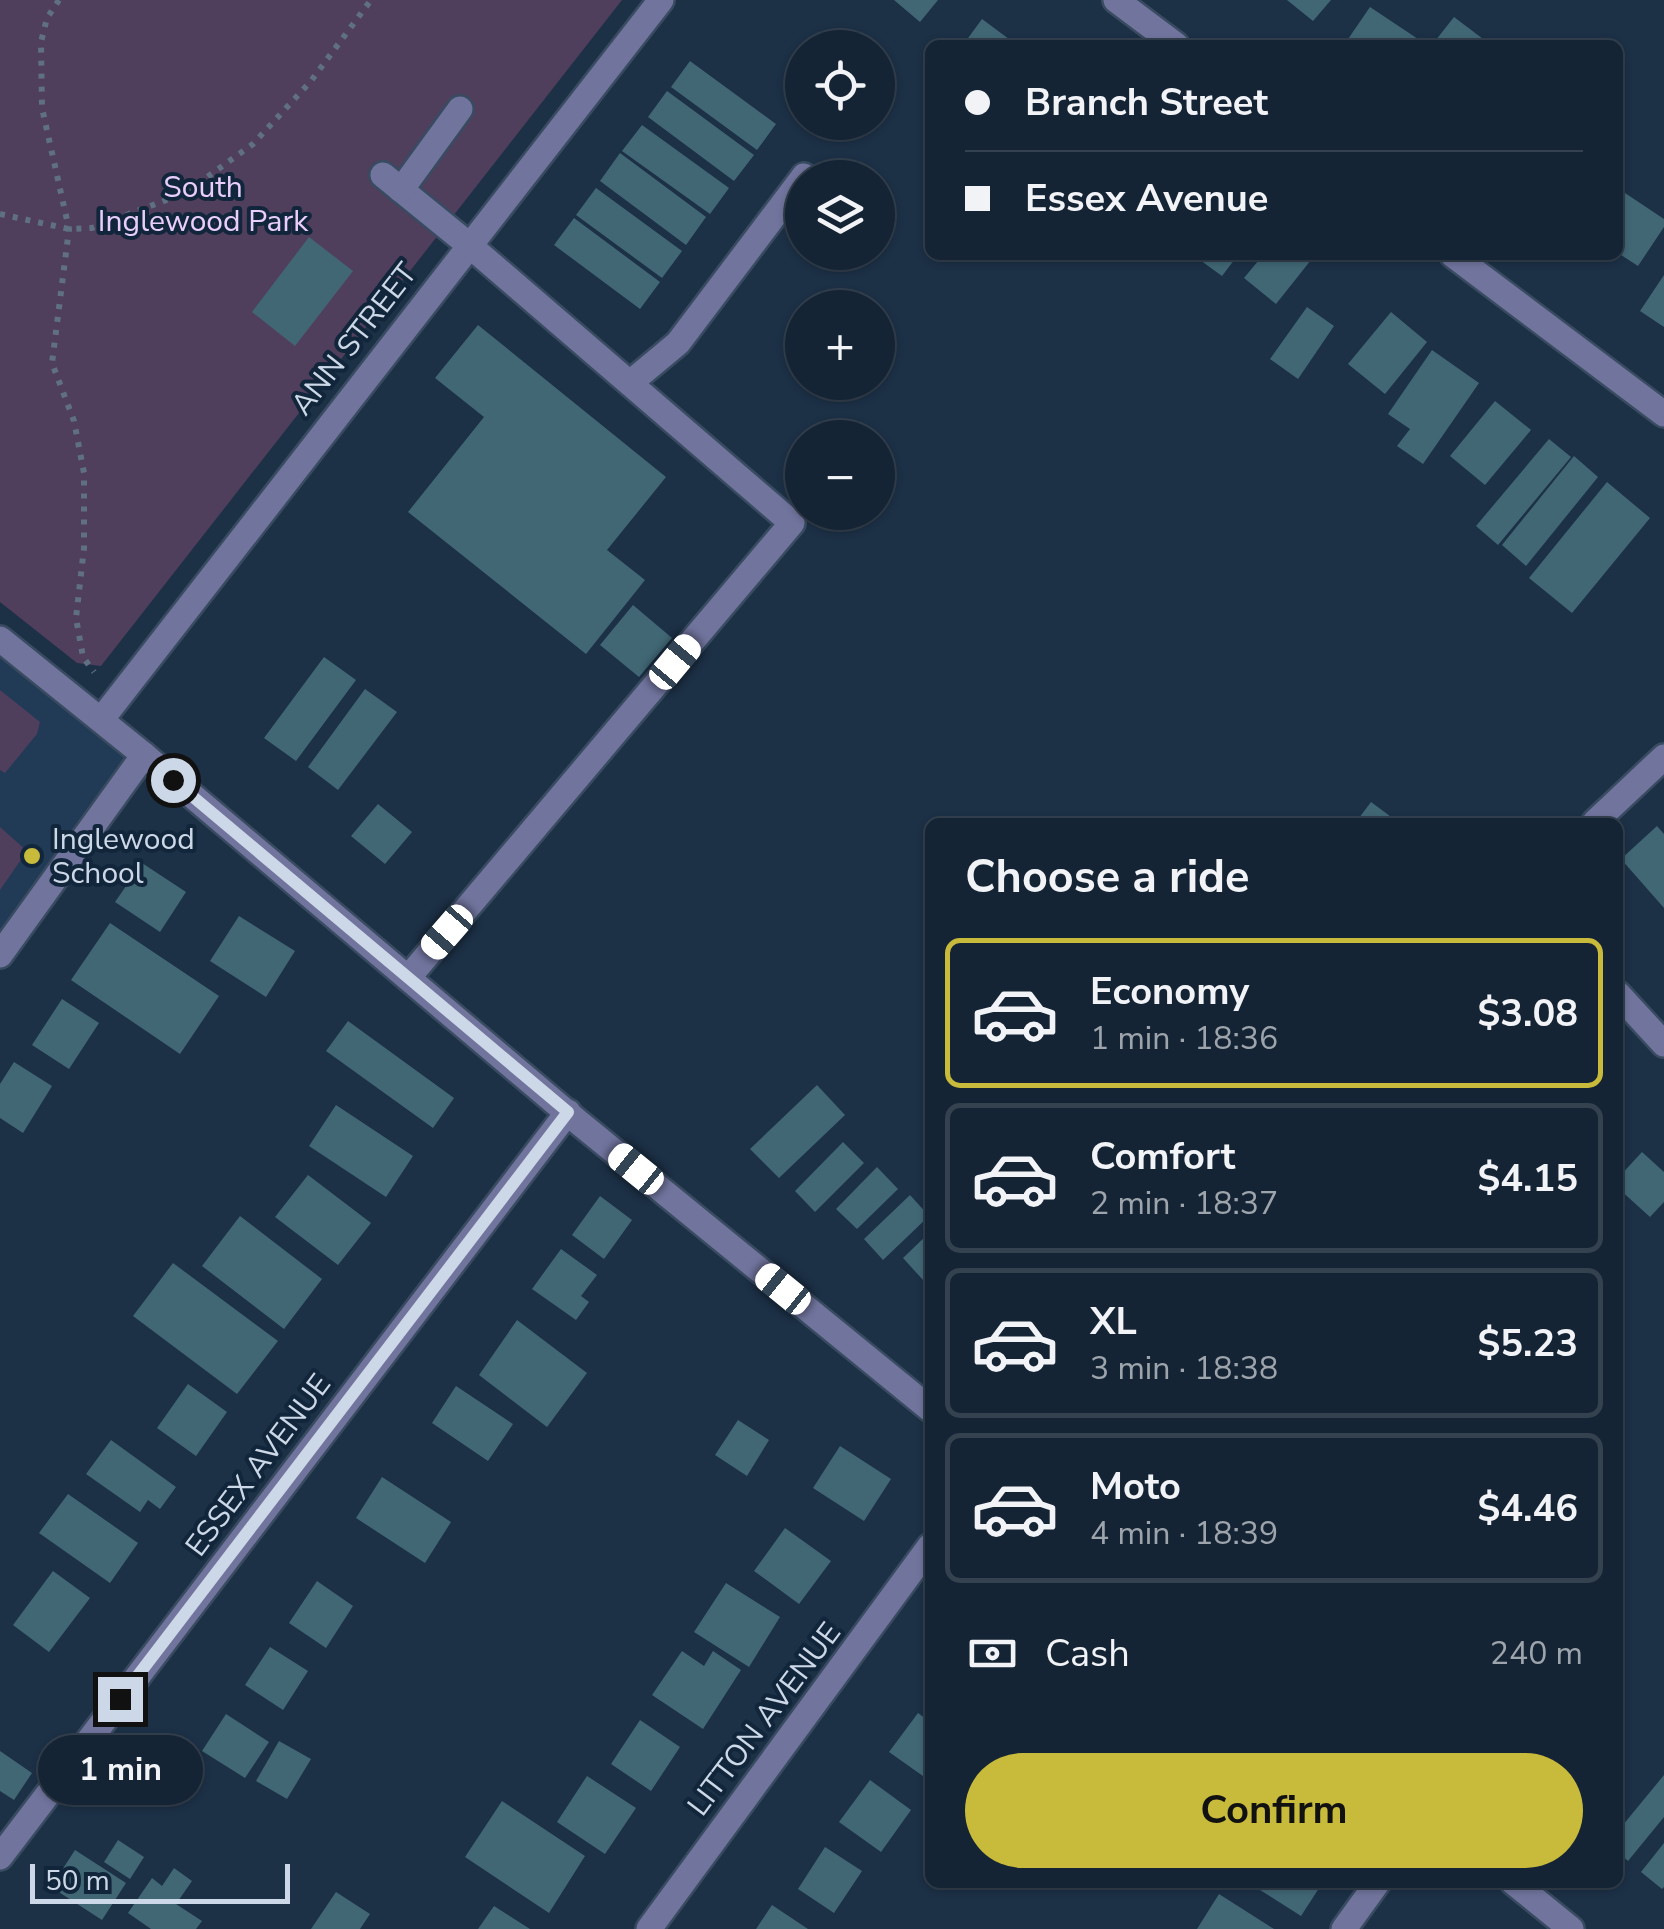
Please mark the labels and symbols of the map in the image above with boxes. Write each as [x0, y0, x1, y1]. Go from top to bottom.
park label: South Inglewood Park [98, 167, 309, 242]
street label: ANN STREET [282, 255, 427, 424]
car [644, 629, 706, 695]
route start [151, 758, 196, 803]
place label: Inglewood School [52, 819, 195, 894]
marker: Inglewood School [21, 845, 43, 867]
car [416, 900, 478, 964]
car [603, 1138, 669, 1200]
car [750, 1258, 816, 1320]
street label: ESSEX AVENUE [176, 1366, 341, 1565]
street label: LITTON AVENUE [678, 1614, 851, 1824]
route end [98, 1677, 143, 1722]
callout: 1 min [38, 1734, 202, 1804]
scale bar [30, 1859, 290, 1904]

